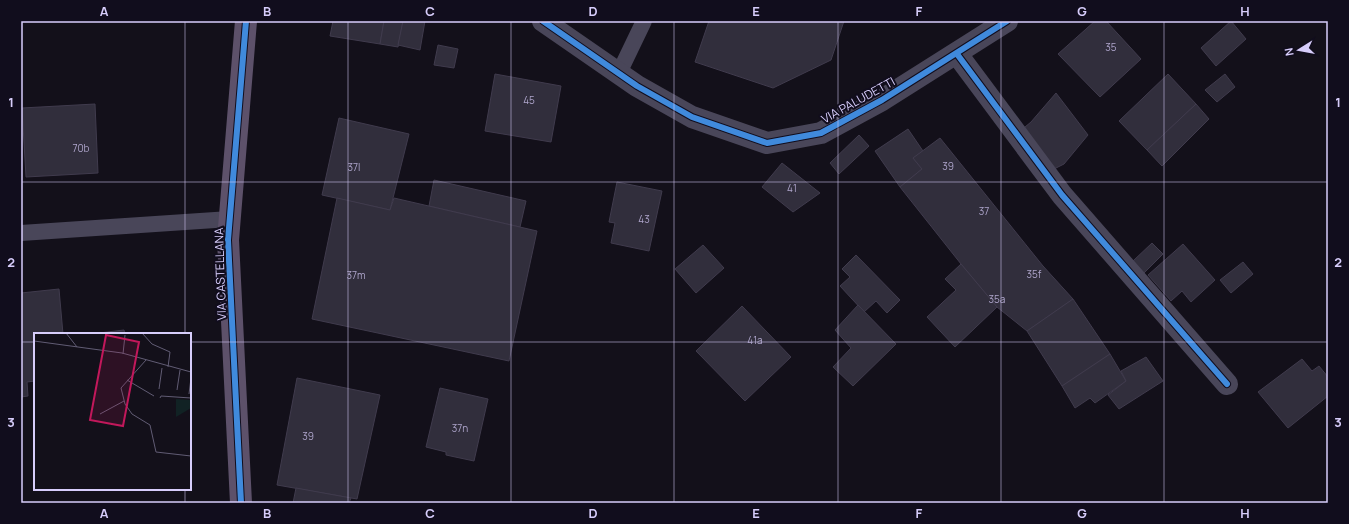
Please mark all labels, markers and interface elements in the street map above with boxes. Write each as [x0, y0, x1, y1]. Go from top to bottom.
text: A [100, 2, 109, 20]
text: B [263, 2, 271, 20]
text: C [425, 2, 435, 20]
text: D [588, 2, 598, 20]
text: E [752, 2, 760, 20]
text: F [916, 2, 923, 20]
text: G [1077, 2, 1087, 20]
text: H [1240, 2, 1250, 20]
north arrow [1279, 30, 1319, 70]
house number: 35 [1105, 40, 1117, 54]
text: N [1281, 47, 1297, 57]
street label: VIA PALUDETTI [818, 73, 898, 127]
text: 1 [8, 93, 14, 111]
house number: 45 [523, 93, 535, 107]
text: 1 [1335, 93, 1341, 111]
house number: 70b [72, 141, 90, 155]
house number: 39 [942, 159, 954, 173]
house number: 37l [348, 160, 360, 174]
house number: 41 [787, 181, 797, 195]
house number: 37 [979, 204, 989, 218]
house number: 43 [638, 212, 650, 226]
street label: VIA CASTELLANA [210, 227, 230, 321]
text: 2 [7, 253, 15, 271]
text: 2 [1334, 253, 1342, 271]
house number: 35f [1027, 267, 1042, 281]
house number: 37m [346, 268, 366, 282]
house number: 35a [989, 292, 1005, 306]
inset map [34, 333, 191, 490]
house number: 41a [747, 333, 763, 347]
text: 3 [7, 413, 15, 431]
text: 3 [1334, 413, 1342, 431]
house number: 37n [452, 421, 468, 435]
house number: 39 [302, 429, 314, 443]
text: A [100, 504, 109, 522]
text: B [263, 504, 271, 522]
text: C [425, 504, 435, 522]
text: D [588, 504, 598, 522]
text: E [752, 504, 760, 522]
text: F [916, 504, 923, 522]
text: G [1077, 504, 1087, 522]
text: H [1240, 504, 1250, 522]

